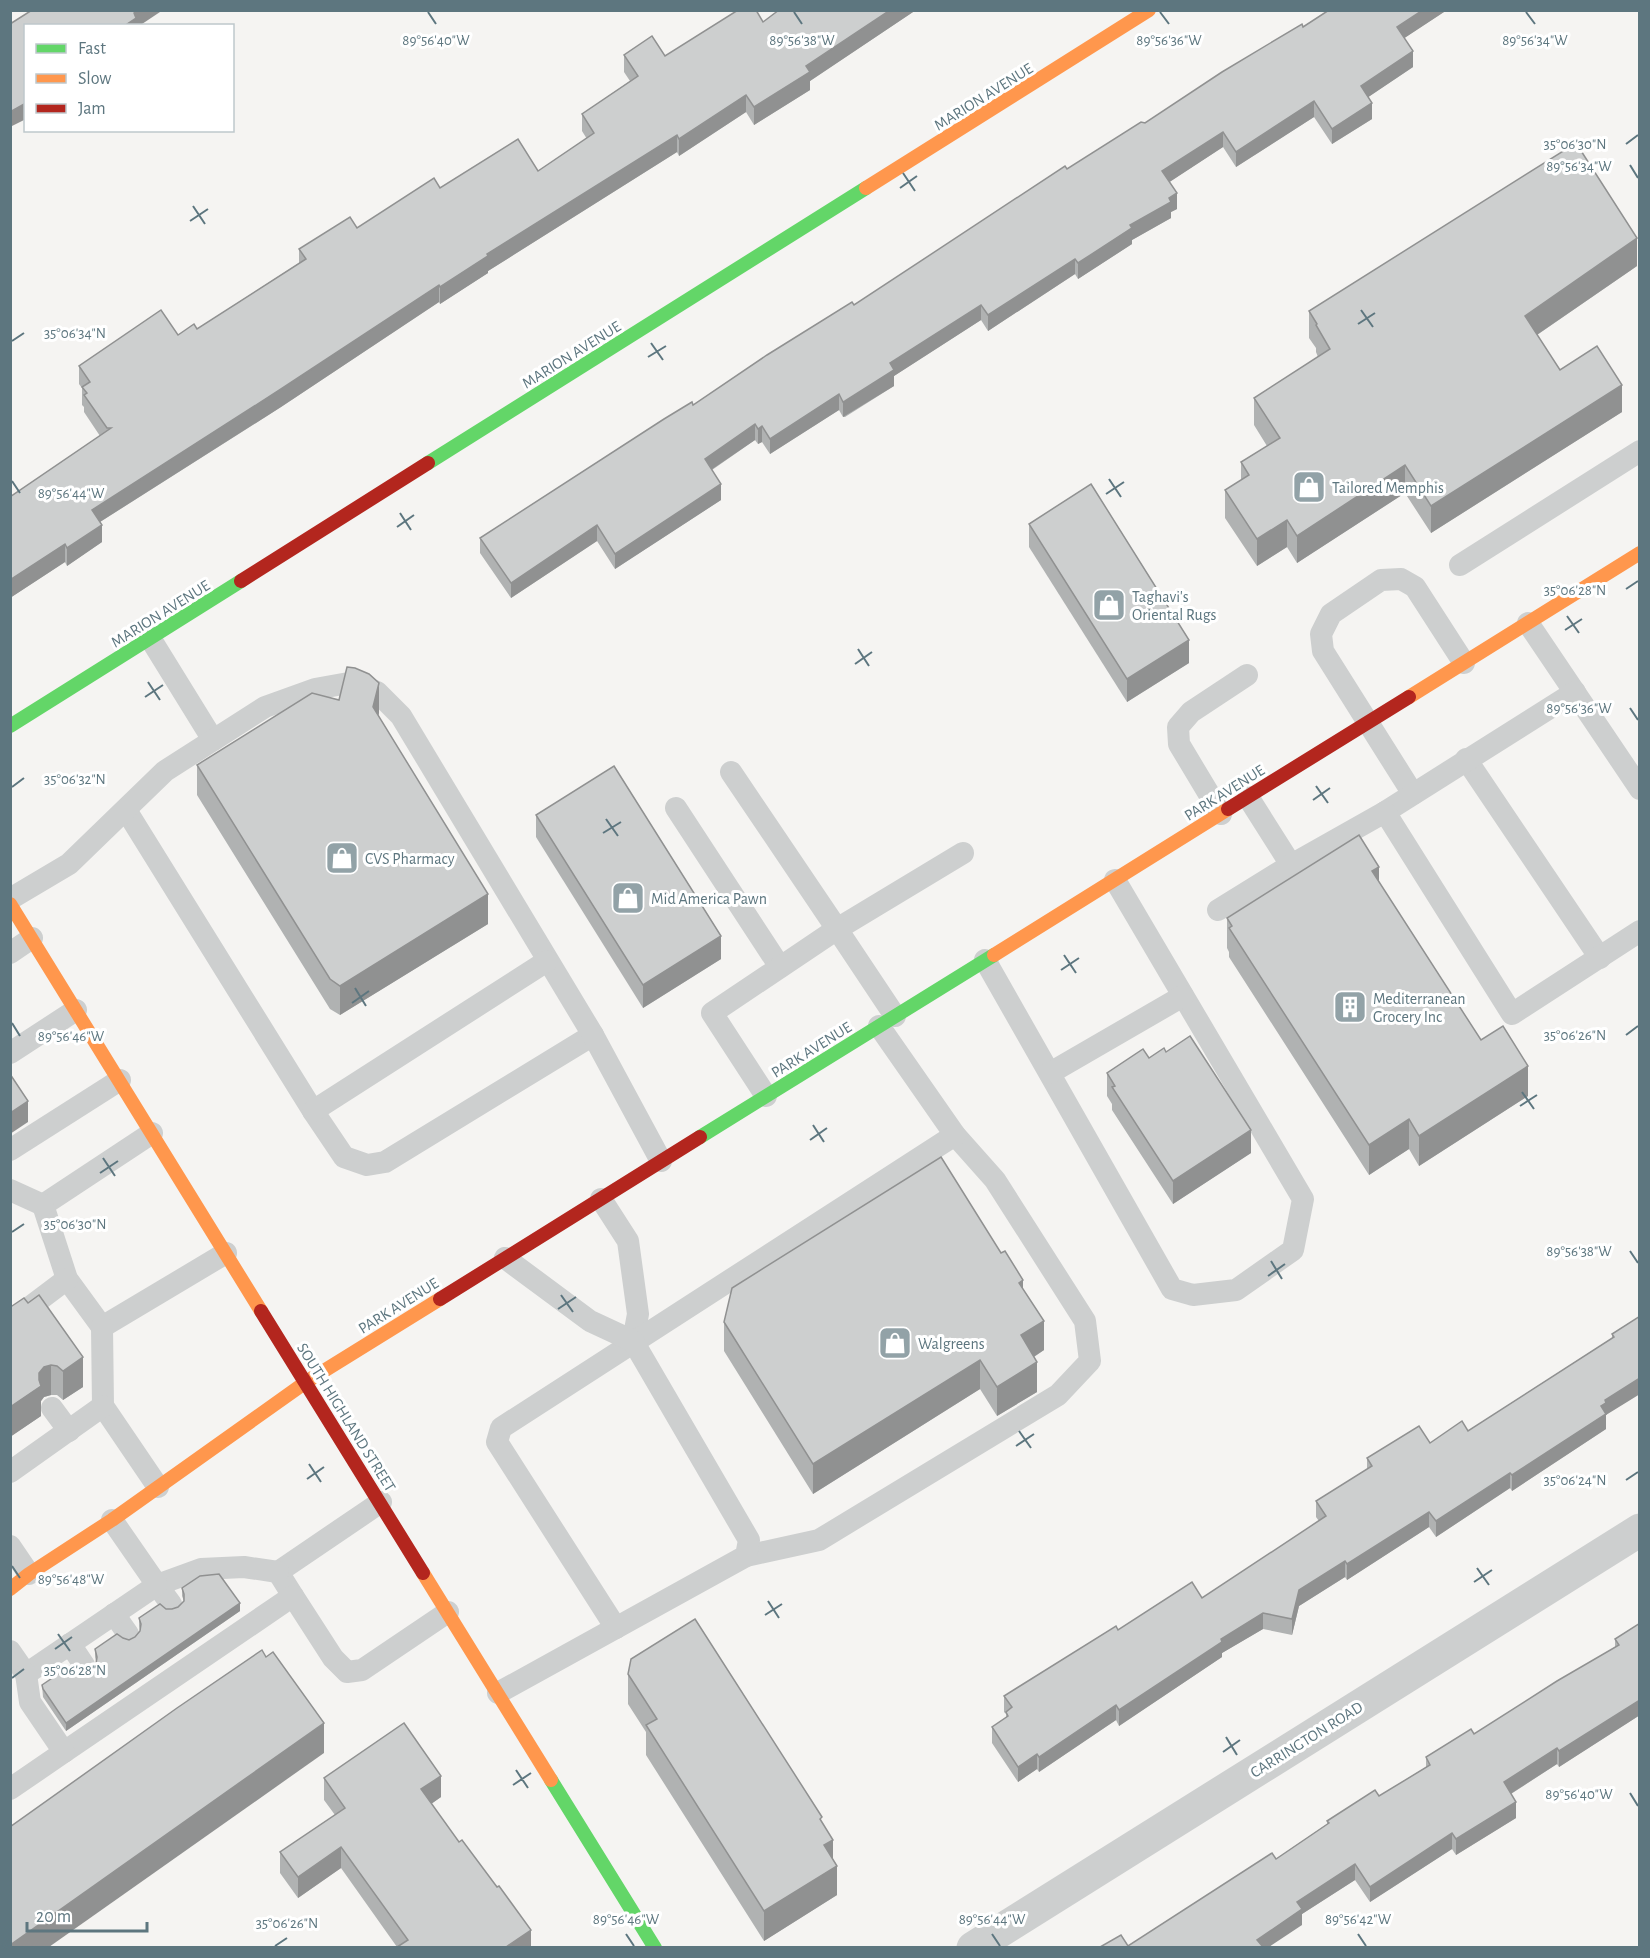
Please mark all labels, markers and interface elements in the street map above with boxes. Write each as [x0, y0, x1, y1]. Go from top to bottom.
legend [24, 24, 234, 132]
text: 89°56'40"W [402, 33, 470, 48]
text: 89°56'38"W [769, 33, 835, 48]
text: 89°56'36"W [1136, 33, 1202, 48]
text: 89°56'34"W [1502, 33, 1568, 48]
text: Fast [78, 40, 106, 58]
street label: MARION AVENUE [931, 60, 1036, 134]
text: Slow [78, 70, 111, 88]
text: Jam [78, 100, 106, 118]
text: 35°06'30"N [1544, 137, 1606, 152]
text: 89°56'34"W [1546, 159, 1612, 174]
street label: MARION AVENUE [519, 318, 624, 392]
text: 35°06'34"N [44, 326, 106, 341]
shop icon: Tailored Memphis [1291, 469, 1327, 505]
place label: Tailored Memphis [1332, 480, 1444, 496]
text: 89°56'44"W [38, 486, 105, 501]
street label: MARION AVENUE [108, 577, 213, 651]
text: 35°06'28"N [1544, 583, 1606, 598]
shop icon: Taghavi's Oriental Rugs [1091, 587, 1127, 623]
place label: Taghavi's Oriental Rugs [1132, 589, 1216, 623]
text: 89°56'36"W [1546, 701, 1612, 716]
street label: PARK AVENUE [1182, 762, 1268, 824]
text: 35°06'32"N [44, 772, 106, 787]
shop icon: CVS Pharmacy [324, 840, 360, 876]
place label: CVS Pharmacy [365, 851, 455, 868]
shop icon: Mid America Pawn [610, 880, 646, 916]
place label: Mid America Pawn [651, 891, 767, 907]
building icon: Mediterranean Grocery Inc [1332, 989, 1368, 1025]
place label: Mediterranean Grocery Inc [1373, 991, 1466, 1026]
street label: PARK AVENUE [769, 1019, 855, 1081]
text: 35°06'26"N [1544, 1028, 1606, 1043]
text: 89°56'46"W [38, 1029, 105, 1044]
text: 35°06'30"N [44, 1217, 106, 1232]
text: 89°56'38"W [1546, 1244, 1612, 1259]
street label: PARK AVENUE [356, 1275, 442, 1337]
shop icon: Walgreens [877, 1325, 913, 1361]
place label: Walgreens [918, 1336, 985, 1352]
street label: SOUTH HIGHLAND STREET [294, 1340, 399, 1495]
text: 35°06'24"N [1544, 1473, 1606, 1488]
text: 89°56'48"W [38, 1572, 105, 1587]
text: 35°06'28"N [44, 1663, 106, 1678]
street label: CARRINGTON ROAD [1248, 1699, 1365, 1781]
text: 89°56'40"W [1545, 1787, 1613, 1802]
scale bar [27, 1895, 147, 1933]
text: 20 m [36, 1908, 71, 1926]
text: 89°56'46"W [593, 1912, 660, 1927]
text: 89°56'44"W [959, 1912, 1026, 1927]
text: 89°56'42"W [1325, 1912, 1392, 1927]
text: 35°06'26"N [256, 1916, 318, 1931]

